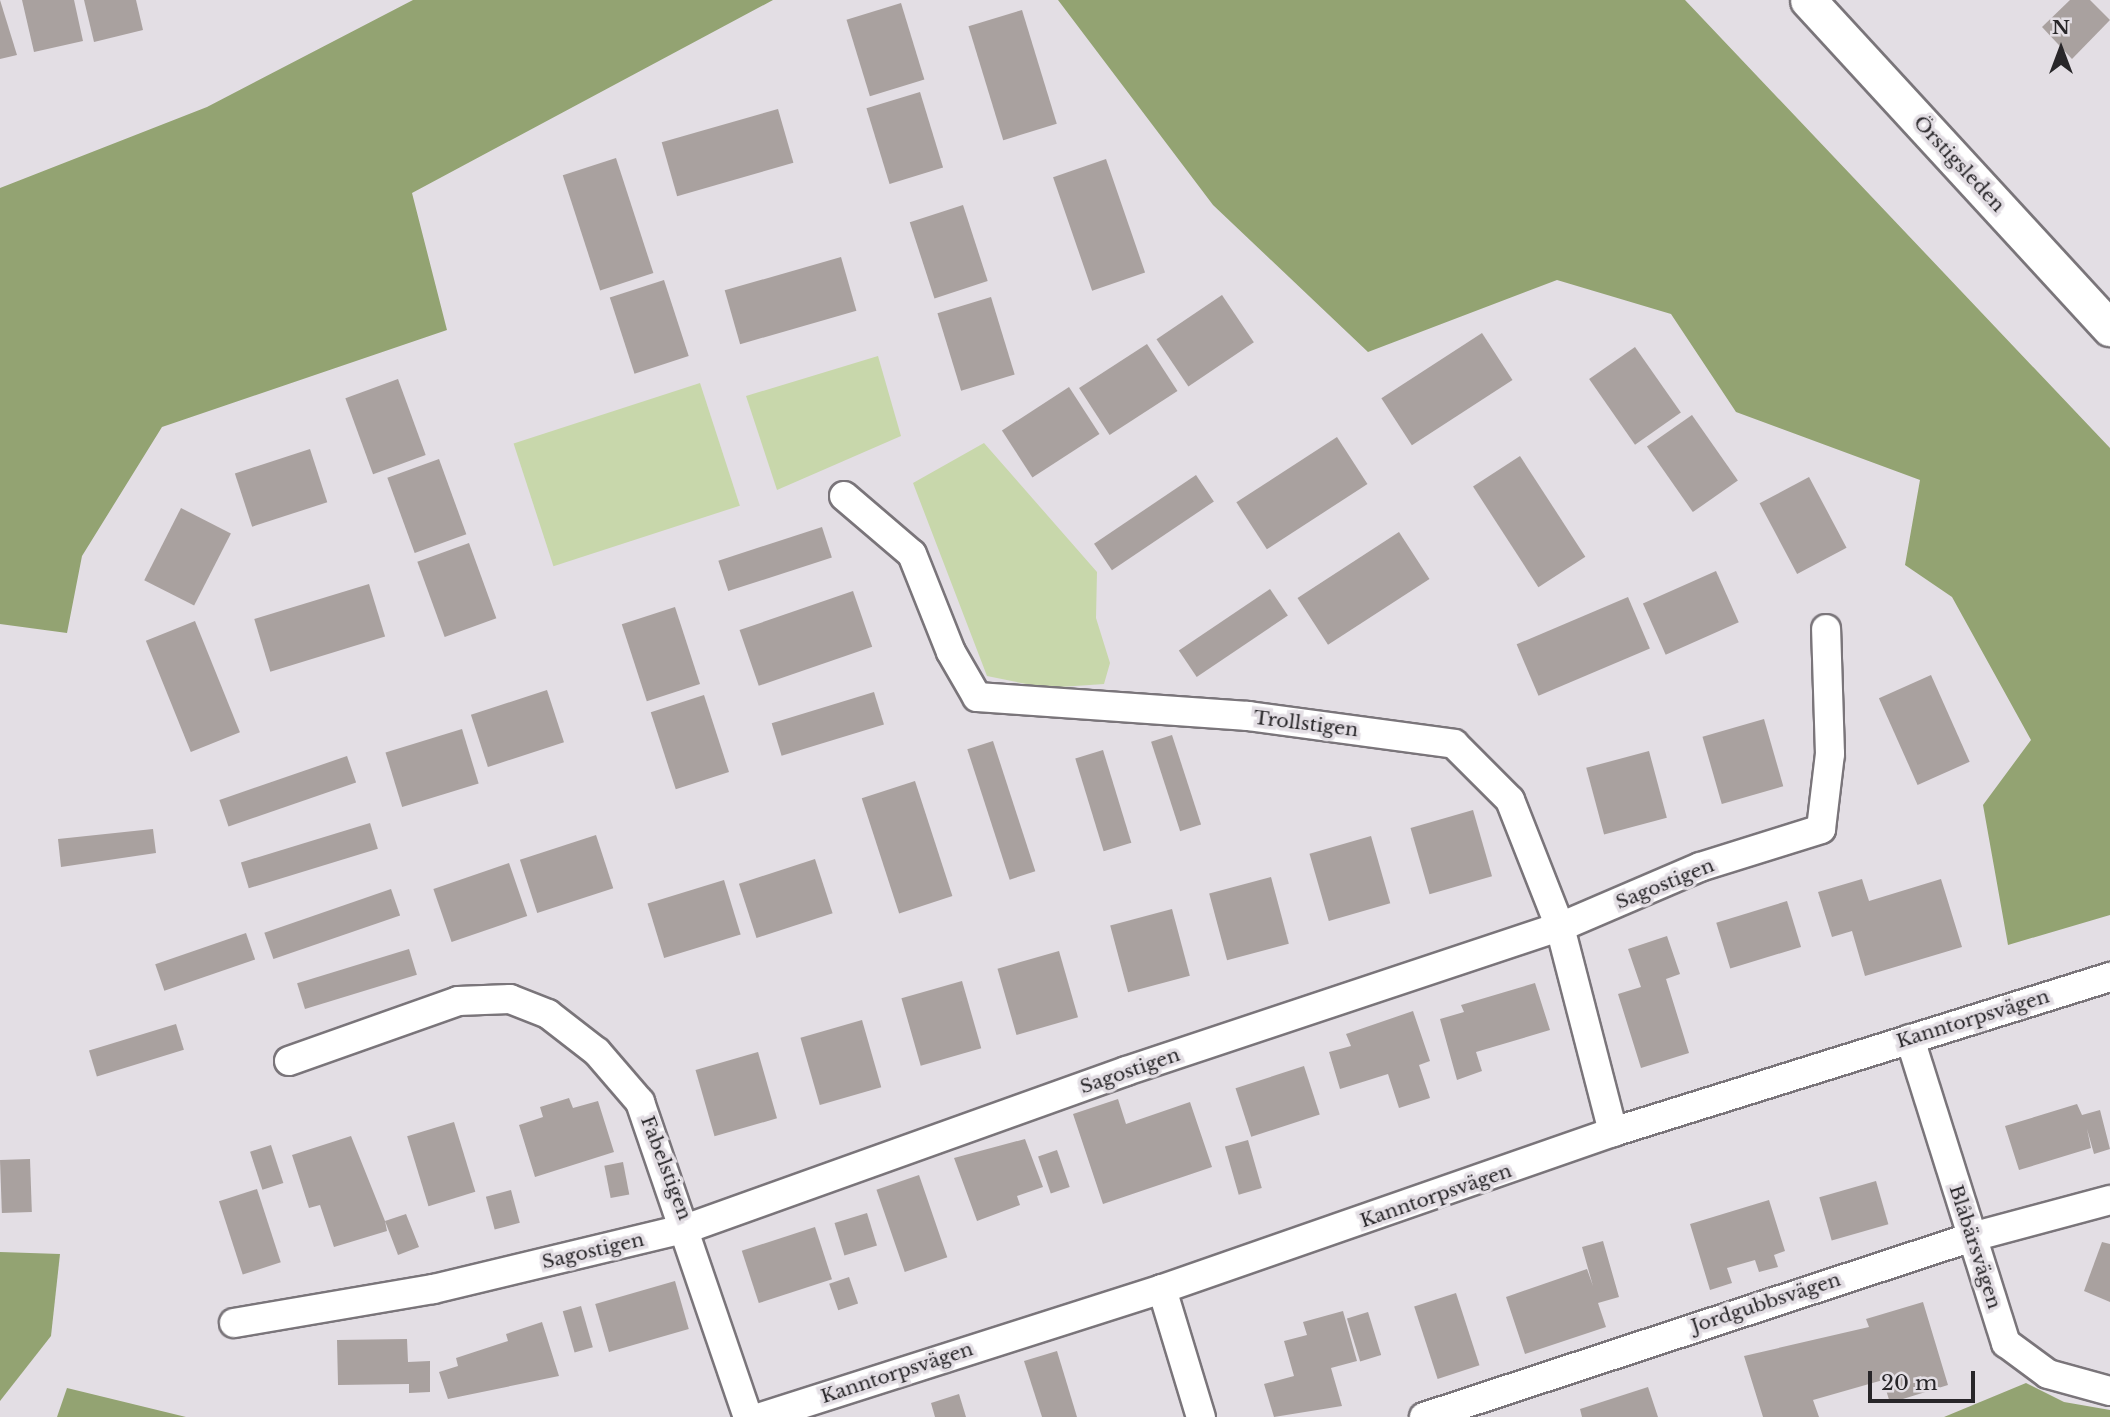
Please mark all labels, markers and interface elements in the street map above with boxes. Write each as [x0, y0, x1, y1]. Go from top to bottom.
north arrow [2026, 14, 2096, 84]
text: N [2052, 16, 2070, 39]
street label: Örstigsleden [1909, 111, 2009, 217]
street label: Trollstigen [1252, 706, 1360, 742]
street label: Sagostigen [1612, 854, 1718, 914]
street label: Kanntorpsvägen [1894, 985, 2052, 1053]
street label: Sagostigen [1077, 1043, 1183, 1099]
street label: Fabelstigen [636, 1113, 696, 1223]
street label: Kanntorpsvägen [1357, 1159, 1515, 1233]
street label: Blåbärsvägen [1944, 1182, 2006, 1312]
street label: Sagostigen [540, 1228, 646, 1274]
street label: Jordgubbsvägen [1688, 1268, 1844, 1338]
street label: Kanntorpsvägen [818, 1338, 976, 1408]
scale bar [1872, 1358, 1979, 1402]
text: 20 m [1881, 1370, 1938, 1396]

